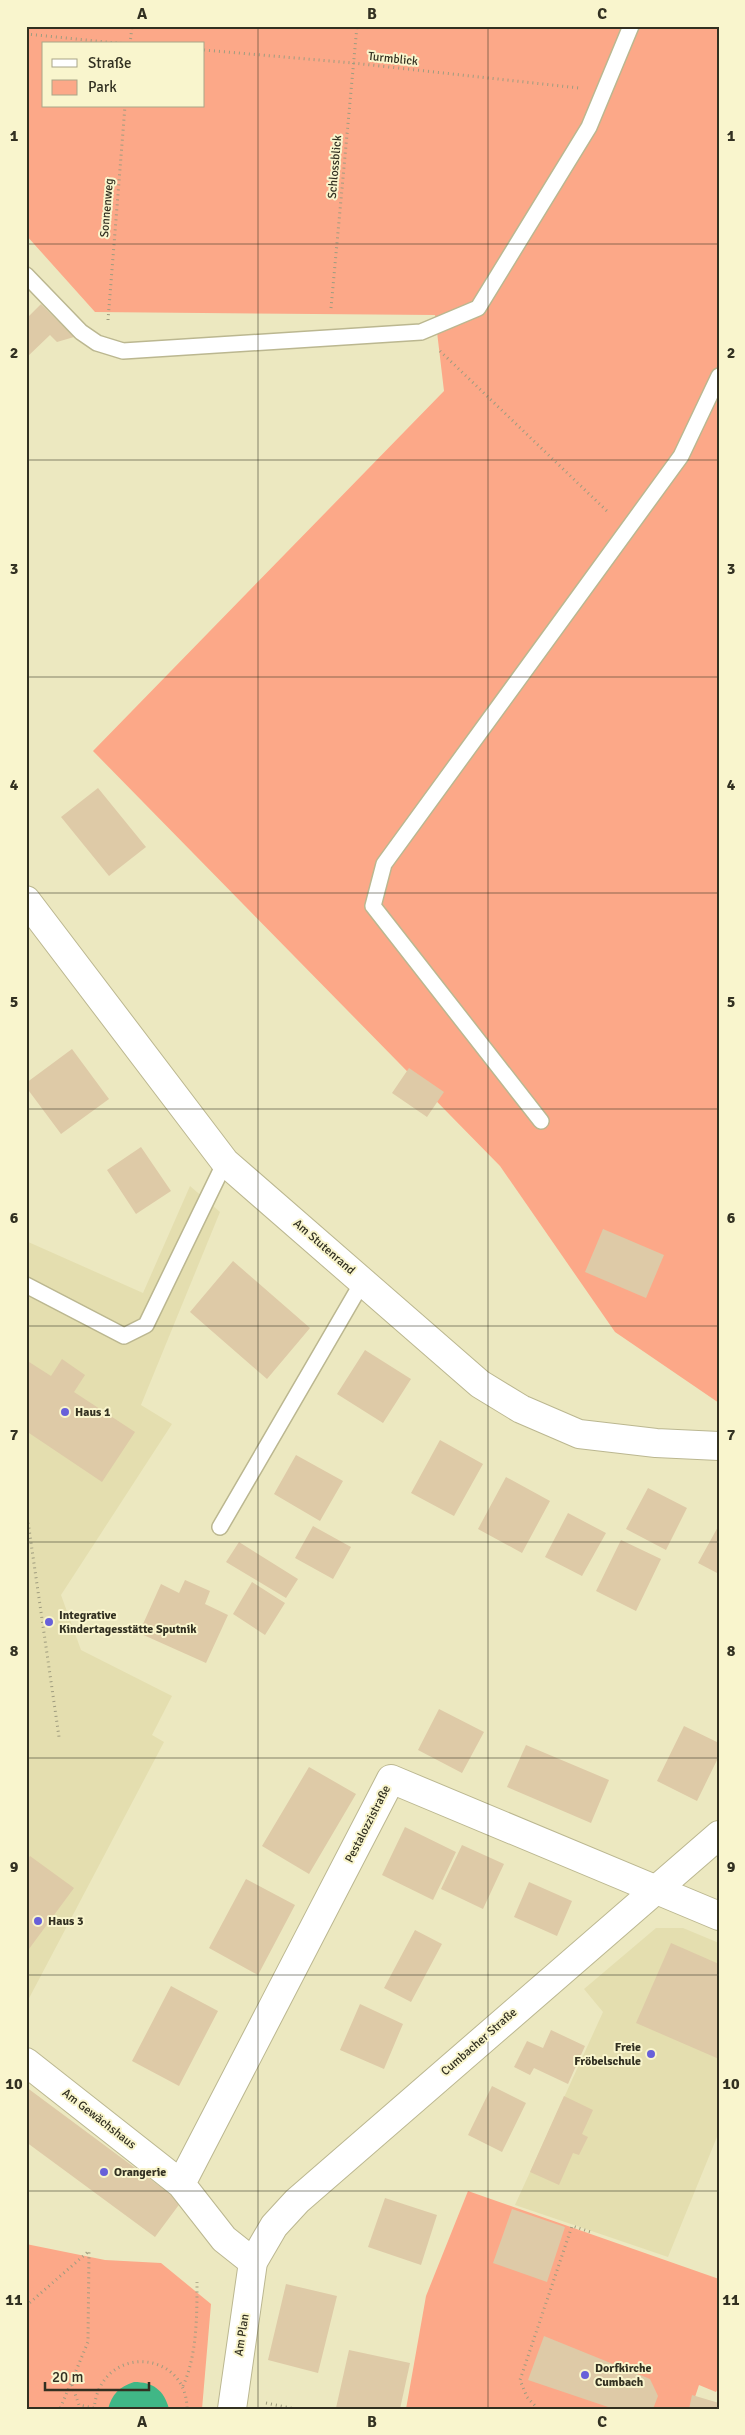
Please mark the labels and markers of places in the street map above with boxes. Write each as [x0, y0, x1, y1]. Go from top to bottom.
place label: Haus 1 [75, 1405, 111, 1420]
marker: Haus 1 [59, 1406, 71, 1418]
place label: Integrative Kindertagesstätte Sputnik [59, 1608, 197, 1637]
marker: Integrative Kindertagesstätte Sputnik [43, 1616, 55, 1628]
place label: Haus 3 [48, 1914, 83, 1929]
marker: Haus 3 [32, 1915, 44, 1927]
place label: Freie Fröbelschule [574, 2040, 641, 2069]
marker: Freie Fröbelschule [645, 2048, 657, 2060]
place label: Orangerie [114, 2165, 166, 2180]
marker: Orangerie [98, 2166, 110, 2178]
place label: Dorfkirche Cumbach [595, 2361, 651, 2390]
marker: Dorfkirche Cumbach [579, 2369, 591, 2381]

